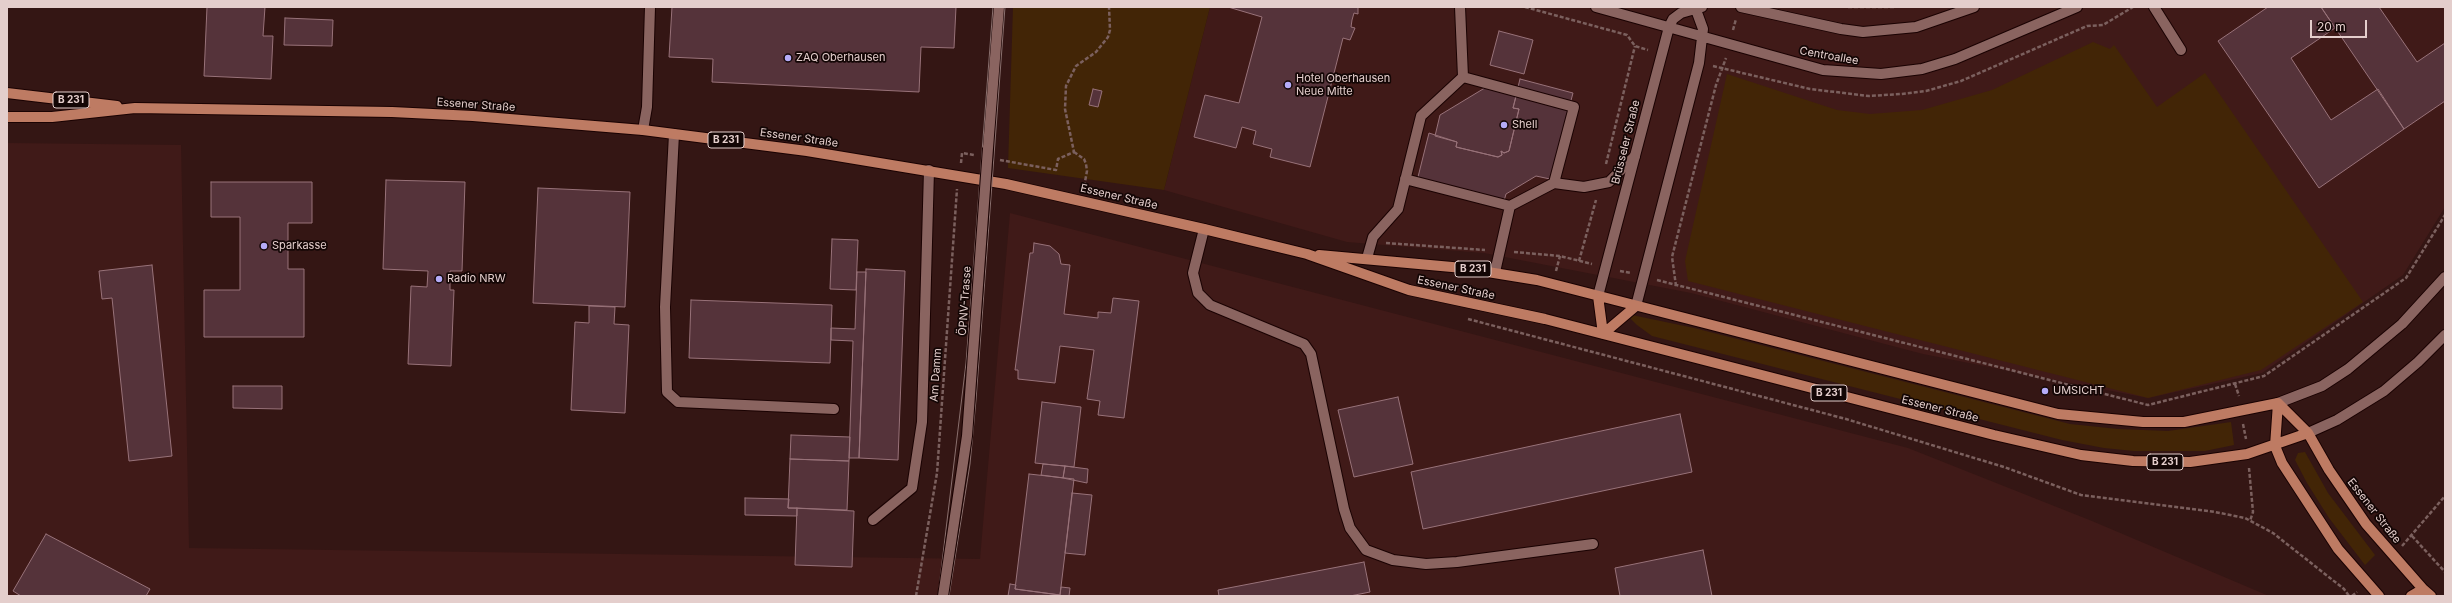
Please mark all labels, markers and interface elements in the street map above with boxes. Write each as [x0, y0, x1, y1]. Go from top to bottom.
scale bar [2312, 12, 2369, 38]
text: 20 m [2317, 19, 2346, 34]
street label: Centroallee [1799, 44, 1859, 68]
place label: ZAQ Oberhausen [796, 51, 885, 65]
marker: ZAQ Oberhausen [783, 53, 793, 63]
place label: Hotel Oberhausen Neue Mitte [1296, 72, 1390, 98]
marker: Hotel Oberhausen Neue Mitte [1283, 80, 1293, 90]
road number: B 231 [53, 92, 89, 108]
street label: Essener Straße [436, 96, 516, 114]
street label: Brüsseler Straße [1609, 99, 1643, 185]
place label: Shell [1512, 118, 1537, 132]
marker: Shell [1499, 120, 1509, 130]
street label: Essener Straße [759, 126, 839, 150]
road number: B 231 [708, 132, 744, 148]
street label: Essener Straße [1079, 182, 1159, 212]
place label: Sparkasse [272, 239, 327, 253]
marker: Sparkasse [259, 241, 269, 251]
road number: B 231 [1455, 261, 1491, 277]
street label: ÖPNV-Trasse [956, 266, 974, 336]
place label: Radio NRW [447, 272, 505, 286]
street label: Essener Straße [1416, 273, 1496, 303]
marker: Radio NRW [434, 274, 444, 284]
street label: Am Damm [928, 348, 944, 402]
place label: UMSICHT [2053, 384, 2104, 398]
road number: B 231 [1811, 385, 1847, 401]
marker: UMSICHT [2040, 386, 2050, 396]
street label: Essener Straße [1900, 393, 1980, 425]
road number: B 231 [2147, 454, 2183, 470]
street label: Essener Straße [2344, 476, 2404, 546]

